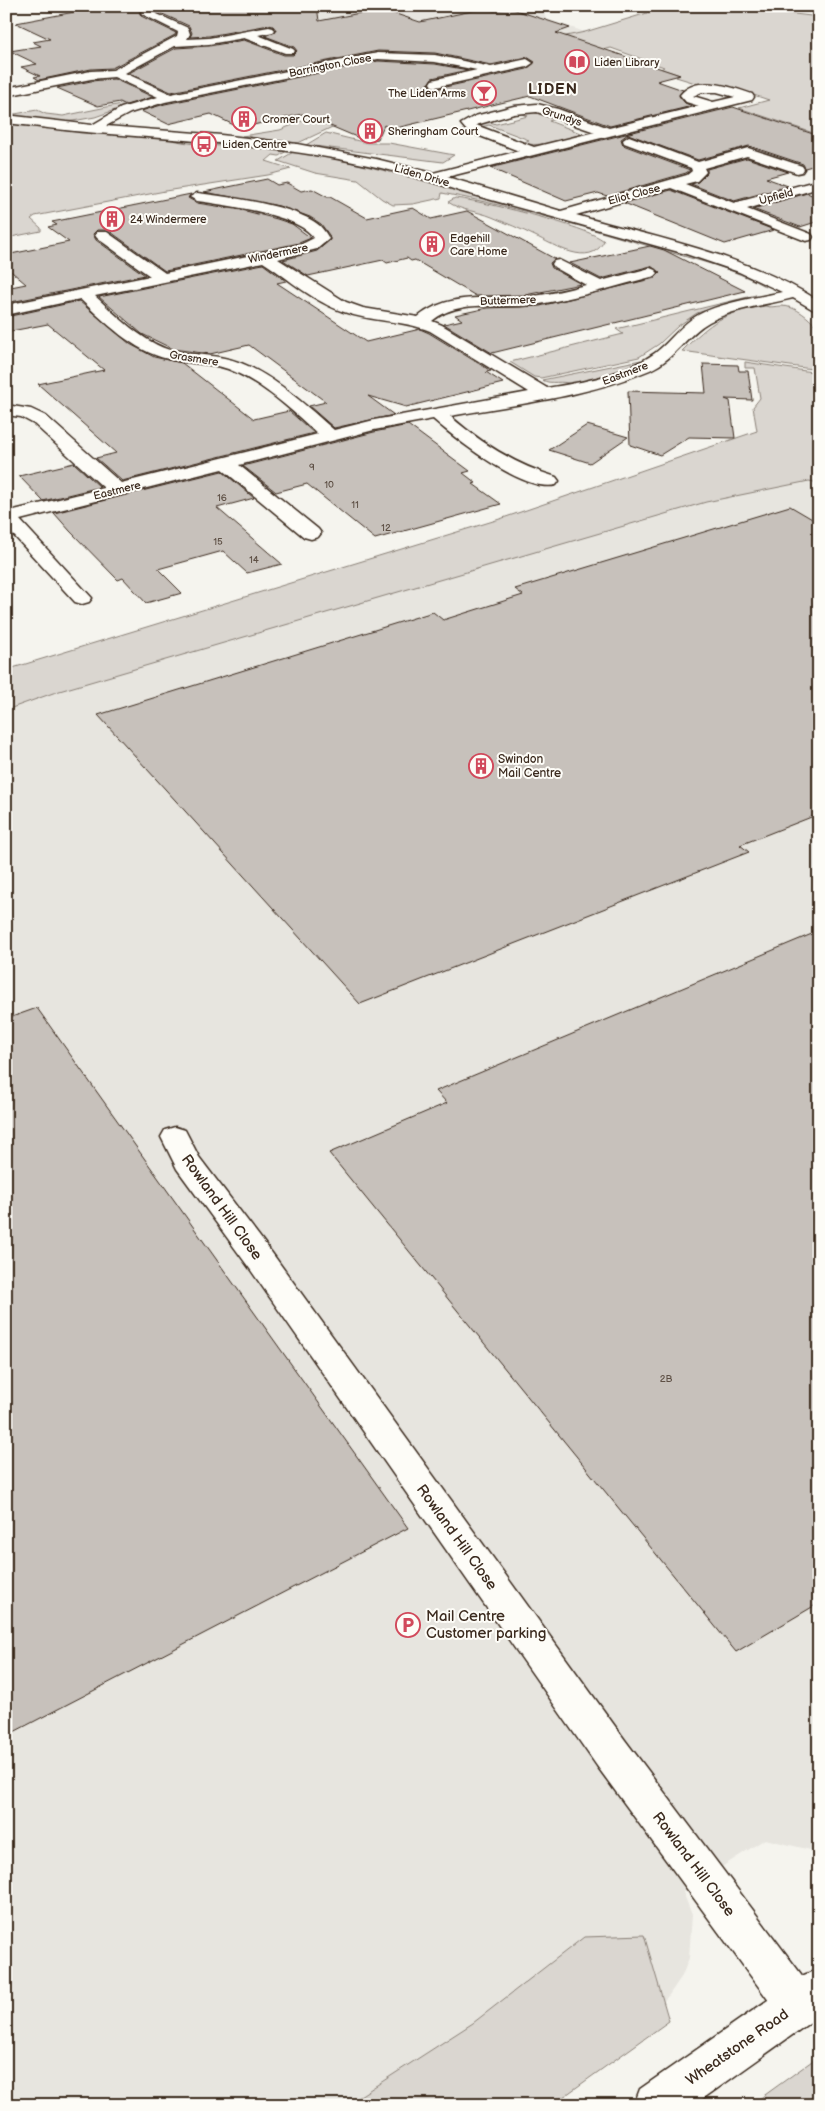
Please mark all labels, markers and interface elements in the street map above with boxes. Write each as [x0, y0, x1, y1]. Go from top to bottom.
library icon: Liden Library [564, 49, 590, 75]
street label: Barrington Close [288, 51, 373, 80]
place label: Liden Library [594, 56, 659, 69]
bar icon: The Liden Arms [471, 80, 497, 106]
district label: LIDEN [528, 80, 578, 99]
place label: The Liden Arms [388, 87, 467, 100]
street label: Grundys [540, 104, 584, 129]
building icon: Cromer Court [231, 106, 257, 132]
place label: Cromer Court [262, 113, 331, 126]
building icon: Sheringham Court [357, 118, 383, 144]
place label: Sheringham Court [388, 125, 479, 138]
bus stop icon: Liden Centre [191, 131, 217, 157]
place label: Liden Centre [222, 138, 288, 151]
street label: Liden Drive [393, 161, 451, 190]
street label: Eliot Close [607, 181, 662, 208]
street label: Upfield [758, 186, 795, 207]
building icon: 24 Windermere [99, 206, 125, 232]
place label: 24 Windermere [130, 213, 207, 226]
building icon: Edgehill Care Home [419, 231, 445, 257]
place label: Edgehill Care Home [450, 232, 508, 258]
street label: Windermere [247, 241, 310, 266]
street label: Buttermere [480, 293, 537, 308]
street label: Grasmere [168, 348, 220, 369]
street label: Eastmere [600, 359, 650, 388]
house number: 9 [309, 461, 315, 473]
street label: Eastmere [92, 478, 143, 503]
house number: 10 [324, 479, 334, 491]
house number: 16 [217, 492, 227, 504]
house number: 11 [351, 499, 359, 511]
house number: 12 [381, 522, 391, 534]
house number: 15 [213, 536, 223, 548]
house number: 14 [249, 554, 259, 566]
place label: Swindon Mail Centre [498, 752, 561, 781]
building icon: Swindon Mail Centre [468, 753, 494, 779]
street label: Rowland Hill Close [177, 1151, 266, 1264]
house number: 2B [660, 1373, 673, 1385]
street label: Rowland Hill Close [412, 1481, 501, 1594]
place label: Mail Centre Customer parking [426, 1607, 546, 1643]
parking icon: Mail Centre Customer parking [395, 1612, 421, 1638]
street label: Rowland Hill Close [648, 1808, 739, 1920]
street label: Wheatstone Road [682, 2005, 792, 2090]

